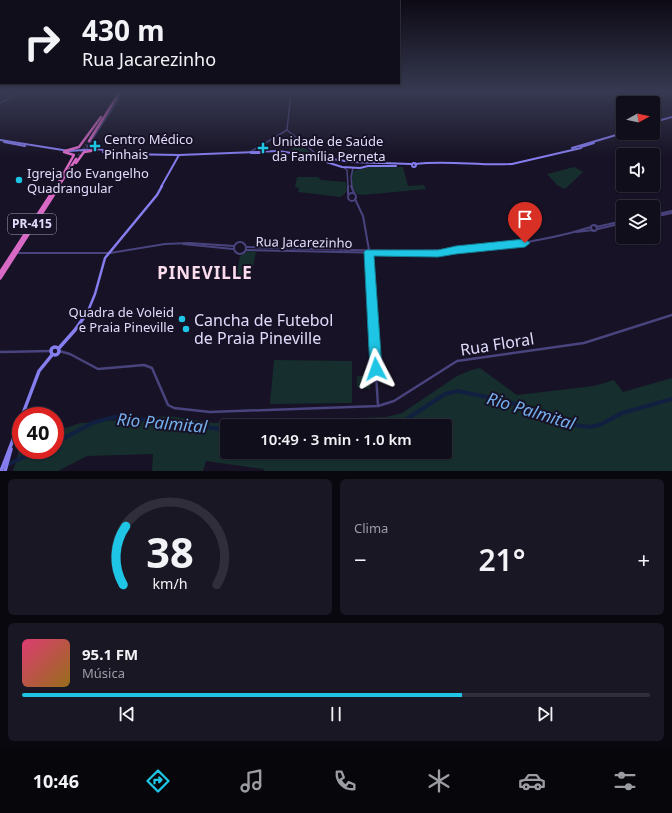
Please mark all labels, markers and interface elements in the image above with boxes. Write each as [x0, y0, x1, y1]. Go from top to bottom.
text: 430 m [82, 11, 165, 49]
icon: right [16, 16, 68, 68]
text: Rua Jacarezinho [82, 47, 216, 71]
north arrow [616, 96, 660, 140]
map controls [616, 96, 660, 244]
place label: Centro Médico Pinhais [104, 130, 193, 163]
place label: Unidade de Saúde da Família Perneta [272, 132, 386, 165]
marker: Centro Médico Pinhais [89, 140, 101, 152]
marker: Unidade de Saúde da Família Perneta [257, 142, 269, 154]
button: sound [616, 148, 660, 192]
place label: Igreja do Evangelho Quadrangular [27, 164, 149, 197]
marker: Igreja do Evangelho Quadrangular [14, 175, 24, 185]
button: layers [616, 200, 660, 244]
pin [508, 202, 542, 243]
icon: arrive [514, 208, 536, 230]
road number: PR-415 [8, 214, 56, 234]
street label: Rua Jacarezinho [255, 232, 353, 252]
district label: PINEVILLE [157, 261, 253, 284]
place label: Quadra de Voleid e Praia Pineville [69, 303, 174, 336]
place label: Cancha de Futebol de Praia Pineville [194, 309, 333, 349]
marker: Quadra de Voleid e Praia Pineville [177, 314, 187, 324]
marker: Cancha de Futebol de Praia Pineville [181, 324, 191, 334]
street label: Rua Floral [458, 327, 536, 361]
position arrow [355, 348, 397, 390]
water label: Rio Palmital [484, 386, 578, 435]
speed limit sign: 40 [12, 407, 64, 459]
water label: Rio Palmital [116, 407, 209, 438]
text: 10:49 · 3 min · 1.0 km [260, 429, 412, 449]
text: Clima [354, 519, 388, 537]
text: 38 [146, 524, 194, 580]
text: 21° [478, 539, 526, 580]
text: − [354, 544, 367, 574]
text: + [637, 544, 650, 574]
text: km/h [152, 574, 188, 593]
text: 95.1 FM [82, 644, 138, 664]
text: Música [82, 664, 125, 682]
icon: previous [116, 703, 138, 725]
icon: pause [325, 703, 347, 725]
icon: next [534, 703, 556, 725]
icon: directions [144, 767, 172, 795]
icon: music [238, 767, 266, 795]
icon: phone [331, 767, 359, 795]
icon: climate [425, 767, 453, 795]
icon: car [518, 767, 546, 795]
icon: filters [611, 767, 639, 795]
text: 10:46 [33, 769, 79, 793]

